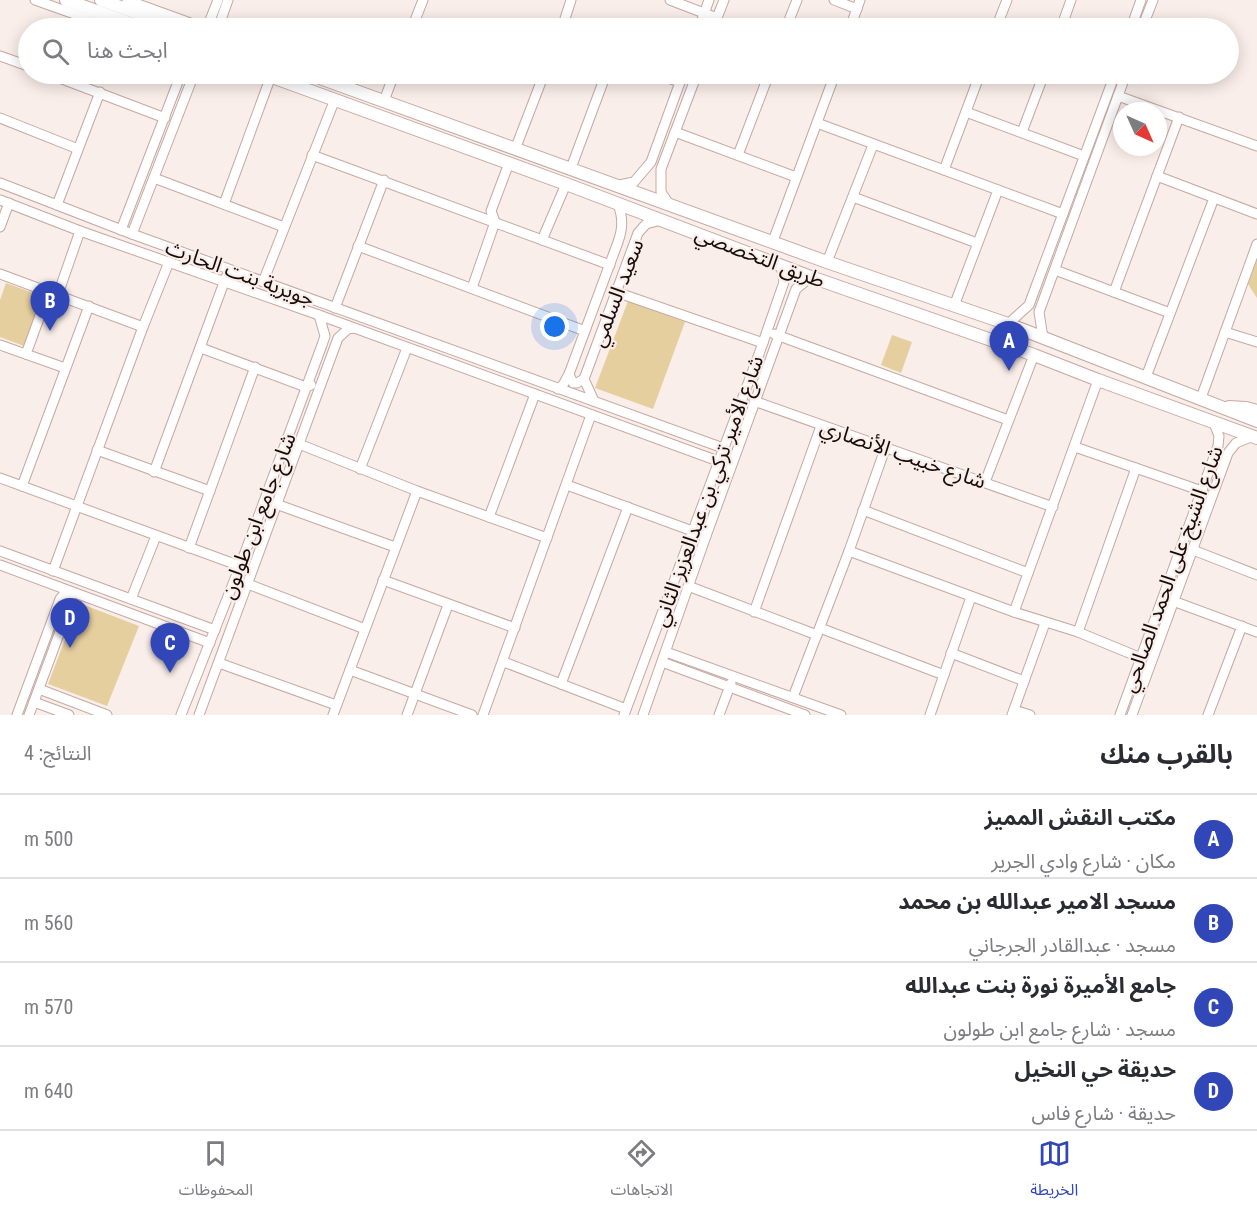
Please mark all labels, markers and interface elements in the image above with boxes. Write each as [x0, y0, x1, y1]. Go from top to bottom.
search box [18, 18, 1239, 84]
icon: search [39, 35, 72, 68]
text: ابحث هنا [87, 38, 168, 63]
north arrow [1113, 102, 1167, 156]
street label: طريق التخصصي [690, 221, 828, 296]
street label: جويرية بنت الحارث [162, 235, 318, 311]
street label: سعيد السلمي [585, 236, 652, 352]
pin: B [31, 282, 70, 331]
your location [540, 312, 569, 341]
pin: A [990, 322, 1028, 371]
street label: شارع الأمير تركي بن عبدالعزيز الثاني [648, 352, 772, 631]
street label: شارع خبيب الأنصاري [816, 414, 989, 497]
street label: شارع جامع ابن طولون [215, 430, 304, 603]
street label: شارع الشيخ على الحمد الصالحي [1116, 443, 1231, 697]
pin: D [50, 598, 90, 648]
pin: C [150, 624, 190, 673]
text: بالقرب منك [1100, 739, 1233, 769]
text: النتائج: 4 [24, 741, 92, 765]
text: مكتب النقش المميز [985, 805, 1176, 830]
text: 500 m [24, 827, 73, 851]
text: A [1208, 827, 1219, 851]
text: مكان · شارع وادي الجرير [991, 849, 1176, 873]
text: مسجد الامير عبدالله بن محمد [898, 889, 1176, 914]
text: 560 m [24, 911, 73, 935]
text: B [1208, 911, 1219, 935]
text: مسجد · عبدالقادر الجرجاني [969, 933, 1176, 957]
text: جامع الأميرة نورة بنت عبدالله [905, 973, 1176, 998]
text: 570 m [24, 995, 73, 1019]
text: C [1208, 995, 1219, 1019]
text: مسجد · شارع جامع ابن طولون [944, 1017, 1176, 1041]
text: حديقة حي النخيل [1014, 1057, 1176, 1082]
text: 640 m [24, 1079, 73, 1103]
text: D [1208, 1079, 1219, 1103]
text: حديقة · شارع فاس [1031, 1101, 1176, 1125]
tab: المحفوظات [179, 1137, 253, 1207]
tab: الاتجاهات [610, 1137, 673, 1207]
tab: الخريطة [1030, 1137, 1078, 1207]

